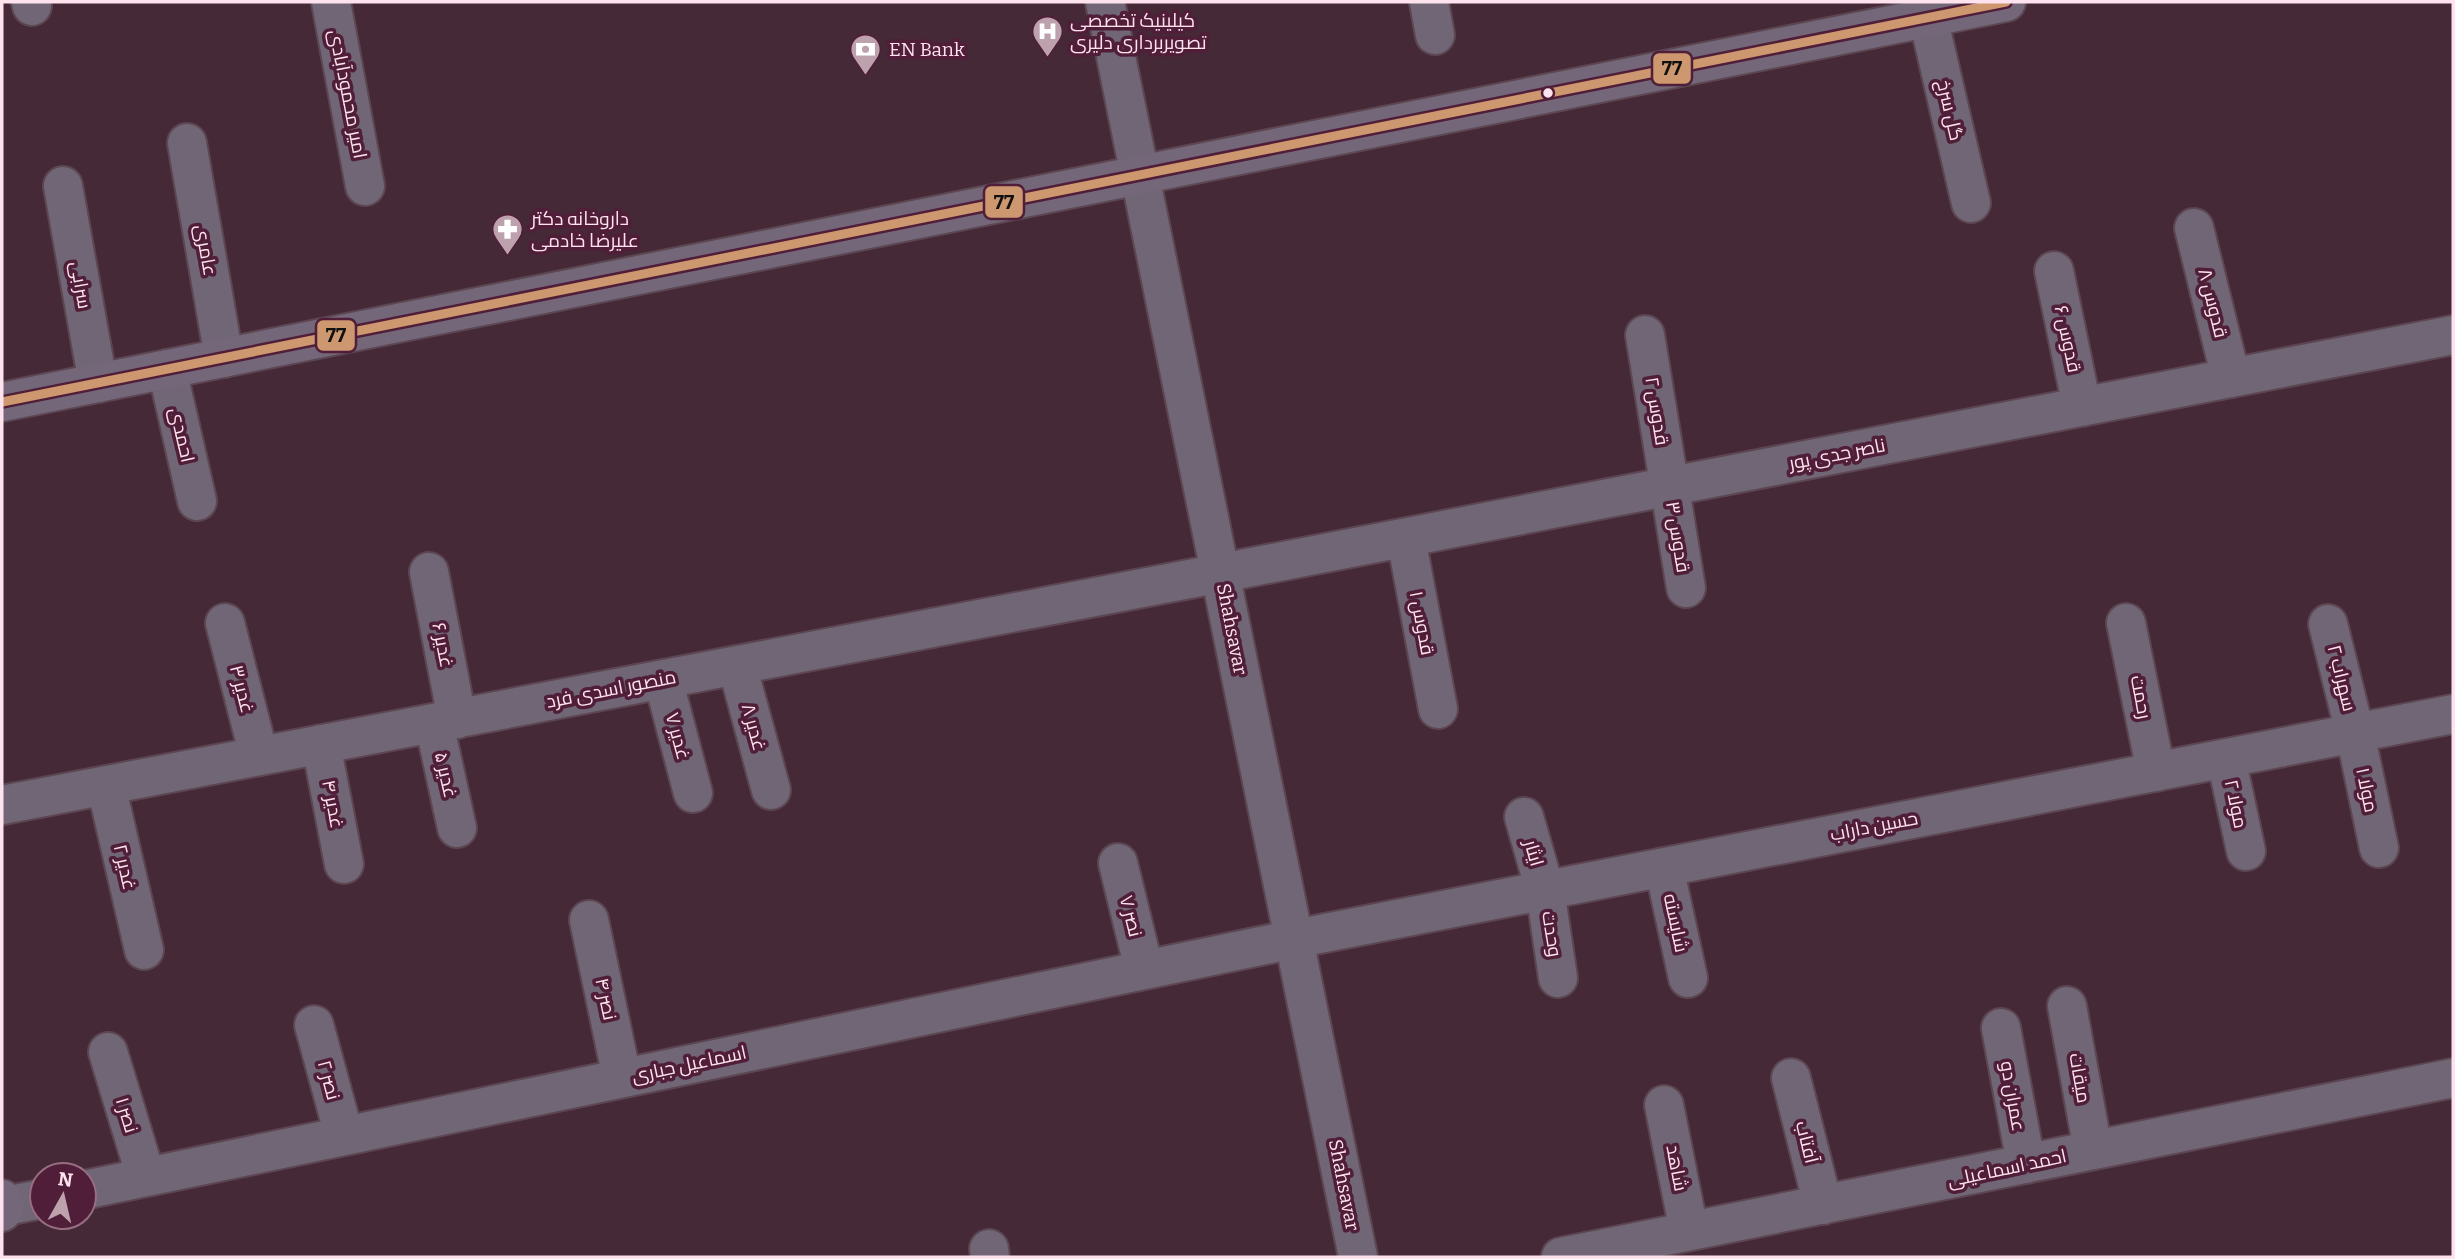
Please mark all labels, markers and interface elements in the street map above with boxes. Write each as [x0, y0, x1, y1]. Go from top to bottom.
place label: کیلینیک تخصصی تصویربرداری دلیری [1070, 9, 1207, 54]
hospital icon: کیلینیک تخصصی تصویربرداری دلیری [1030, 14, 1064, 58]
street label: امیر محمودآبادی [324, 27, 372, 161]
bank icon: EN Bank [849, 32, 883, 76]
place label: EN Bank [889, 38, 965, 61]
line badge: 77 [1652, 52, 1692, 85]
text: 77 [1662, 57, 1682, 80]
street label: گل سرخ [1930, 77, 1968, 143]
unlabelled marker [1541, 86, 1555, 100]
line badge: 77 [984, 185, 1024, 219]
text: 77 [994, 191, 1014, 214]
place label: داروخانه دکتر علیرضا خادمی [530, 207, 639, 252]
pharmacy icon: داروخانه دکتر علیرضا خادمی [491, 212, 525, 256]
street label: عامری [190, 223, 222, 277]
street label: سرابی [66, 259, 96, 311]
street label: قدوس ۸ [2193, 266, 2233, 340]
street label: قدوس ۶ [2050, 303, 2086, 375]
line badge: 77 [316, 319, 356, 352]
text: 77 [326, 324, 346, 347]
street label: قدوس ۲ [1640, 375, 1674, 447]
street label: احمدی [165, 405, 199, 465]
street label: ناصر جدی پور [1786, 433, 1887, 476]
street label: قدوس ۳ [1661, 500, 1695, 574]
street label: Shahsavar [1212, 581, 1252, 677]
street label: قدوس ۱ [1405, 589, 1439, 657]
street label: غدیر ۶ [427, 621, 459, 669]
street label: سهراب ۲ [2323, 642, 2361, 714]
street label: غدیر ۳ [225, 663, 259, 715]
street label: منصور اسدی فرد [544, 665, 678, 713]
street label: رحمت [2126, 673, 2156, 721]
street label: غدیر ۸ [737, 701, 771, 753]
street label: غدیر ۷ [661, 710, 695, 762]
street label: غدیر ۵ [430, 750, 462, 800]
street label: مولا ۱ [2351, 766, 2383, 814]
street label: غدیر ۴ [317, 778, 349, 830]
street label: مولا ۲ [2220, 778, 2252, 830]
street label: حسین داراب [1828, 806, 1920, 846]
street label: ایثار [1519, 836, 1549, 869]
street label: غدیر ۲ [109, 842, 141, 892]
street label: شایسته [1659, 892, 1693, 954]
street label: نصر ۷ [1115, 893, 1147, 939]
street label: وحدت [1537, 909, 1567, 959]
street label: نصر ۴ [590, 976, 622, 1022]
street label: اسماعیل جباری [629, 1041, 749, 1087]
street label: میقات [2064, 1051, 2096, 1105]
street label: نصر ۲ [313, 1058, 345, 1102]
street label: عمران دو [1996, 1059, 2030, 1133]
street label: نصر ۱ [111, 1094, 143, 1136]
street label: آفتاب [1791, 1118, 1823, 1166]
street label: Shahsavar [1324, 1137, 1364, 1233]
street label: شاهد [1661, 1143, 1693, 1193]
street label: احمد اسماعیلی [1945, 1144, 2069, 1192]
north arrow [28, 1161, 98, 1231]
text: N [56, 1167, 74, 1192]

